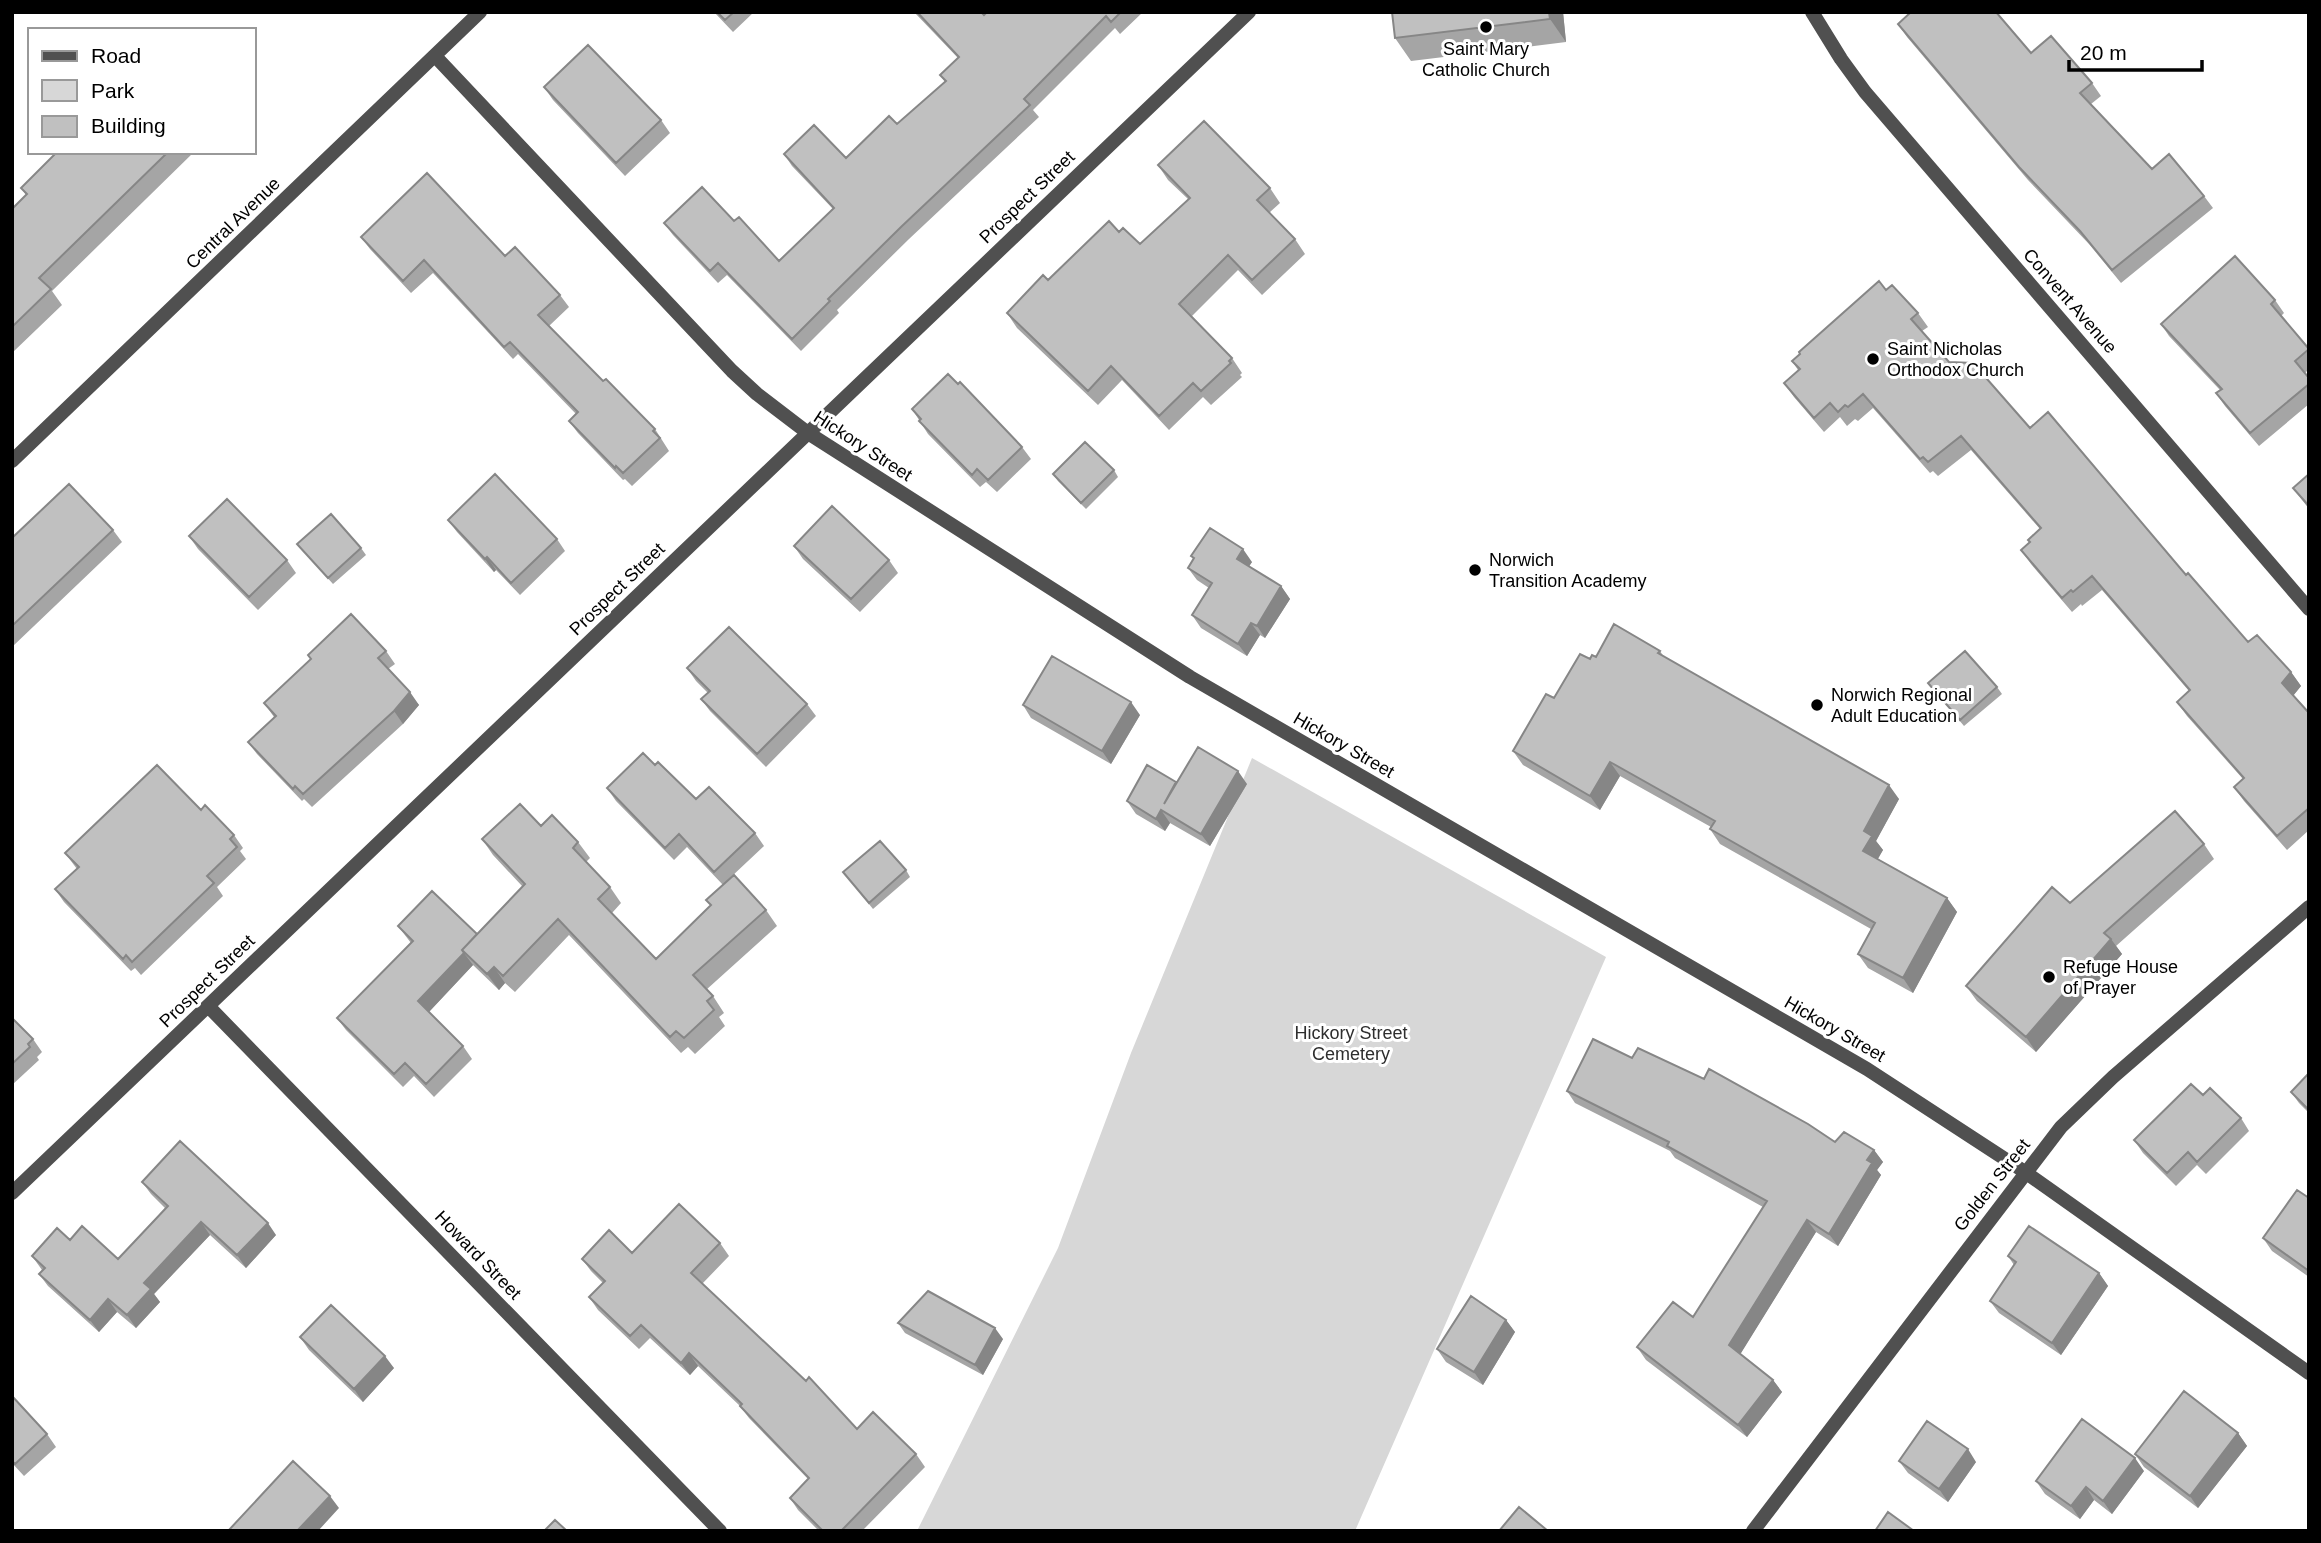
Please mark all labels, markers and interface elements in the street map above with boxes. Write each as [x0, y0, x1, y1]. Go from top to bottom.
marker: Saint Mary Catholic Church [1478, 19, 1494, 35]
legend [28, 28, 256, 154]
scale bar [2069, 28, 2202, 72]
place label: Saint Mary Catholic Church [1422, 39, 1550, 80]
text: 20 m [2080, 41, 2127, 64]
text: Road [91, 44, 141, 67]
text: Park [91, 79, 135, 102]
text: Building [91, 114, 166, 137]
street label: Prospect Street [975, 147, 1079, 247]
street label: Central Avenue [182, 173, 284, 273]
street label: Convent Avenue [2019, 245, 2121, 357]
place label: Saint Nicholas Orthodox Church [1887, 339, 2024, 380]
marker: Saint Nicholas Orthodox Church [1865, 351, 1881, 367]
street label: Hickory Street [810, 407, 916, 485]
street label: Prospect Street [565, 539, 669, 639]
place label: Norwich Transition Academy [1489, 550, 1646, 591]
marker: Norwich Transition Academy [1467, 562, 1483, 578]
place label: Norwich Regional Adult Education [1831, 685, 1972, 726]
marker: Norwich Regional Adult Education [1809, 697, 1825, 713]
street label: Hickory Street [1290, 708, 1398, 782]
street label: Prospect Street [155, 931, 259, 1031]
place label: Refuge House of Prayer [2063, 957, 2178, 998]
marker: Refuge House of Prayer [2041, 969, 2057, 985]
street label: Hickory Street [1781, 992, 1889, 1066]
park label: Hickory Street Cemetery [1294, 1023, 1408, 1064]
street label: Golden Street [1950, 1135, 2034, 1235]
street label: Howard Street [431, 1207, 525, 1303]

